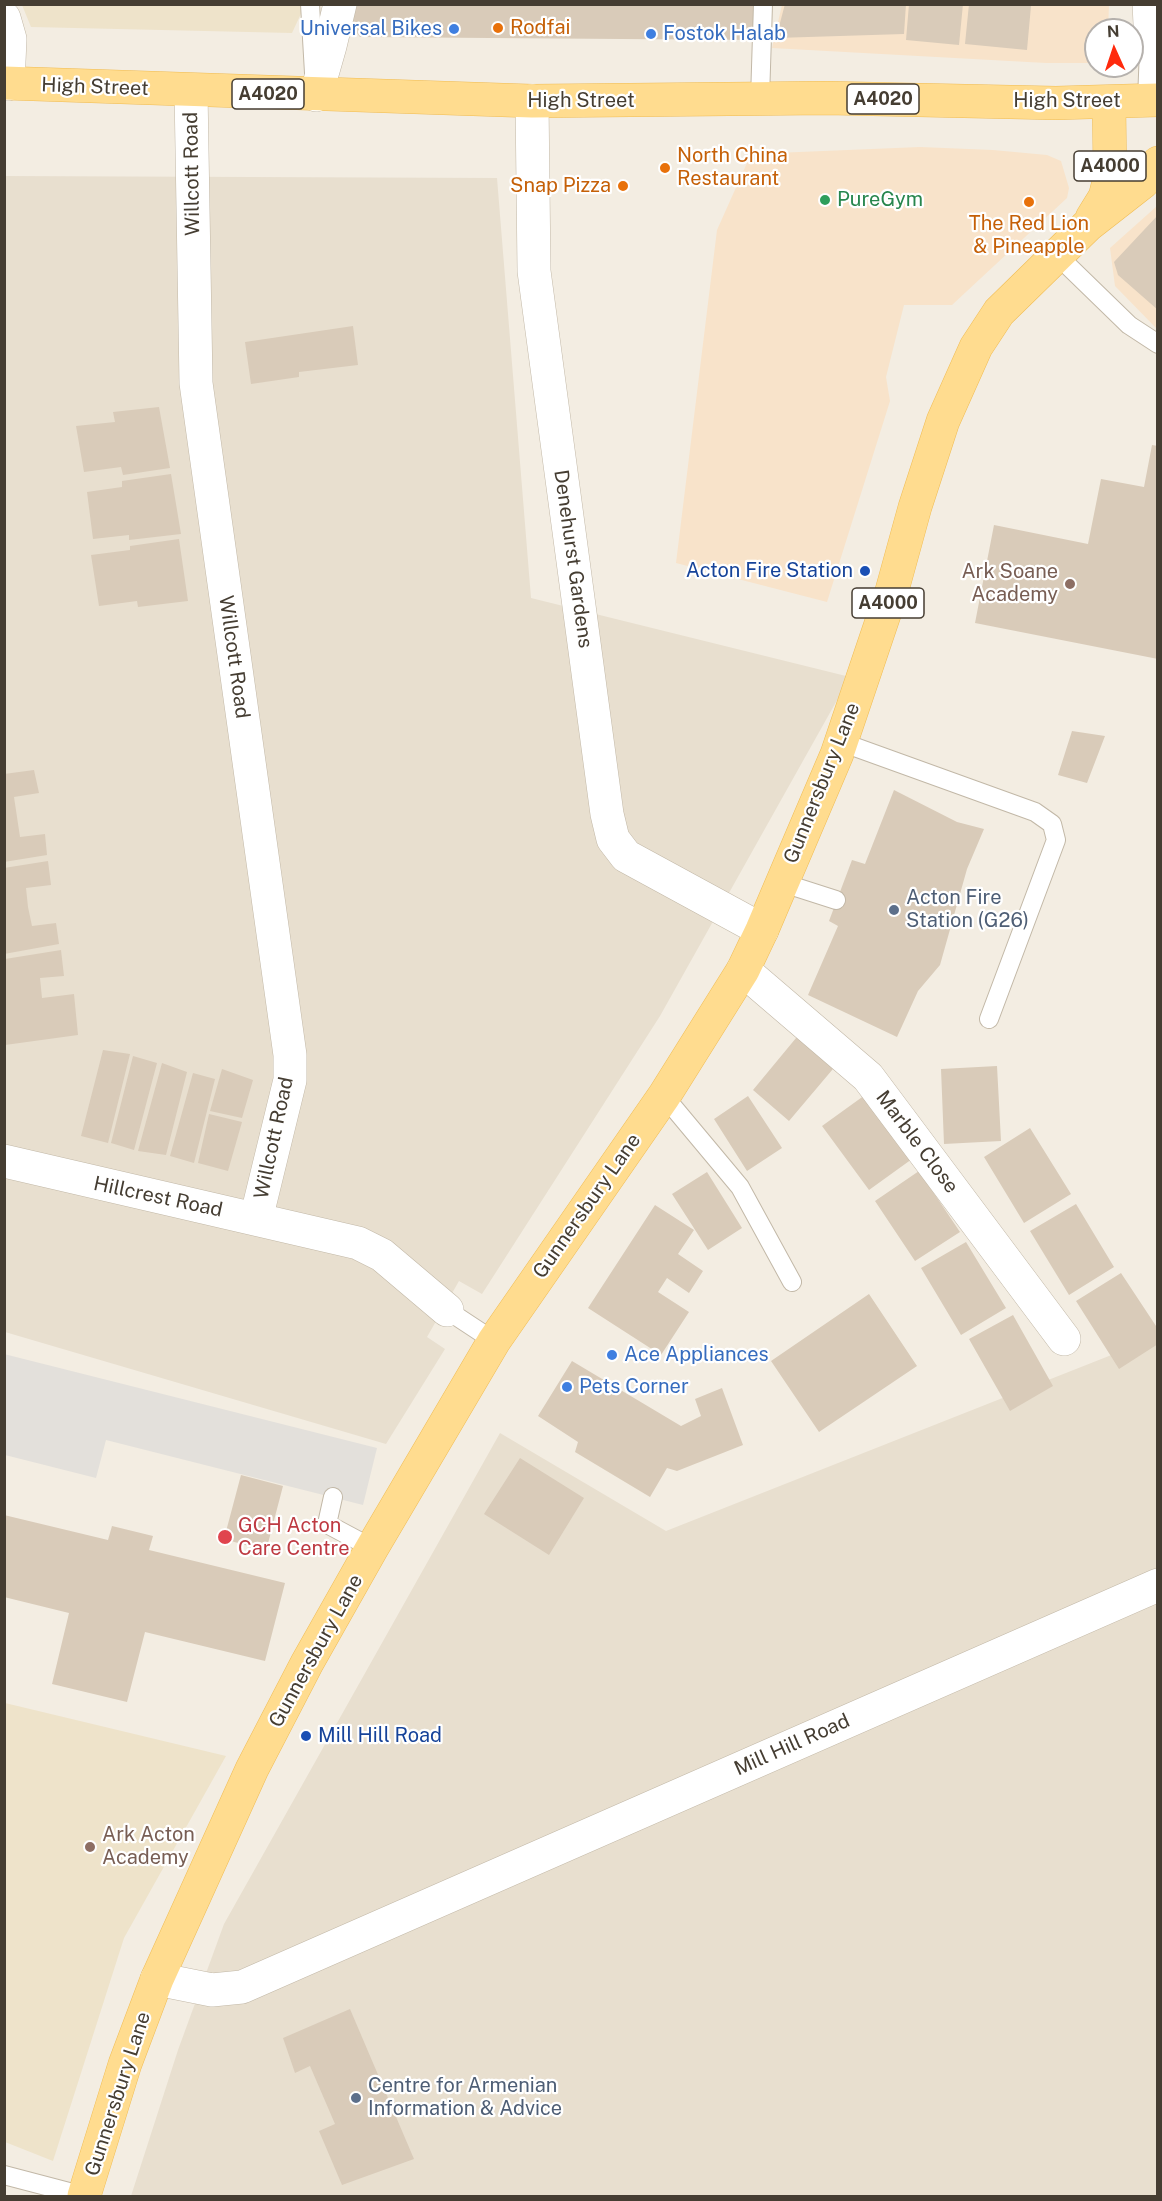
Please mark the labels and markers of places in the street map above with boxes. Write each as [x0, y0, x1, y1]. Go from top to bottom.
place label: Rodfai [510, 16, 570, 40]
place label: Universal Bikes [300, 17, 442, 41]
marker: Rodfai [491, 21, 505, 35]
marker: Universal Bikes [447, 22, 461, 36]
place label: Fostok Halab [663, 22, 786, 46]
marker: Fostok Halab [644, 27, 658, 41]
place label: North China Restaurant [677, 144, 788, 191]
marker: North China Restaurant [658, 161, 672, 175]
place label: Snap Pizza [510, 174, 611, 198]
marker: Snap Pizza [616, 179, 630, 193]
place label: PureGym [837, 188, 923, 212]
marker: PureGym [818, 193, 832, 207]
marker: The Red Lion & Pineapple [1022, 195, 1036, 209]
place label: The Red Lion & Pineapple [969, 212, 1089, 259]
place label: Acton Fire Station [686, 559, 853, 583]
place label: Ark Soane Academy [961, 560, 1058, 607]
marker: Acton Fire Station [858, 564, 872, 578]
marker: Ark Soane Academy [1063, 577, 1077, 591]
place label: Acton Fire Station (G26) [906, 886, 1029, 933]
marker: Acton Fire Station (G26) [887, 903, 901, 917]
place label: Ace Appliances [624, 1343, 769, 1367]
marker: Ace Appliances [605, 1348, 619, 1362]
place label: Pets Corner [579, 1375, 689, 1399]
marker: Pets Corner [560, 1380, 574, 1394]
place label: GCH Acton Care Centre [238, 1514, 349, 1561]
marker: GCH Acton Care Centre [216, 1528, 234, 1546]
place label: Mill Hill Road [318, 1724, 442, 1748]
marker: Mill Hill Road [299, 1729, 313, 1743]
place label: Ark Acton Academy [102, 1823, 195, 1870]
marker: Ark Acton Academy [83, 1840, 97, 1854]
place label: Centre for Armenian Information & Advice [368, 2074, 562, 2121]
marker: Centre for Armenian Information & Advice [349, 2091, 363, 2105]

